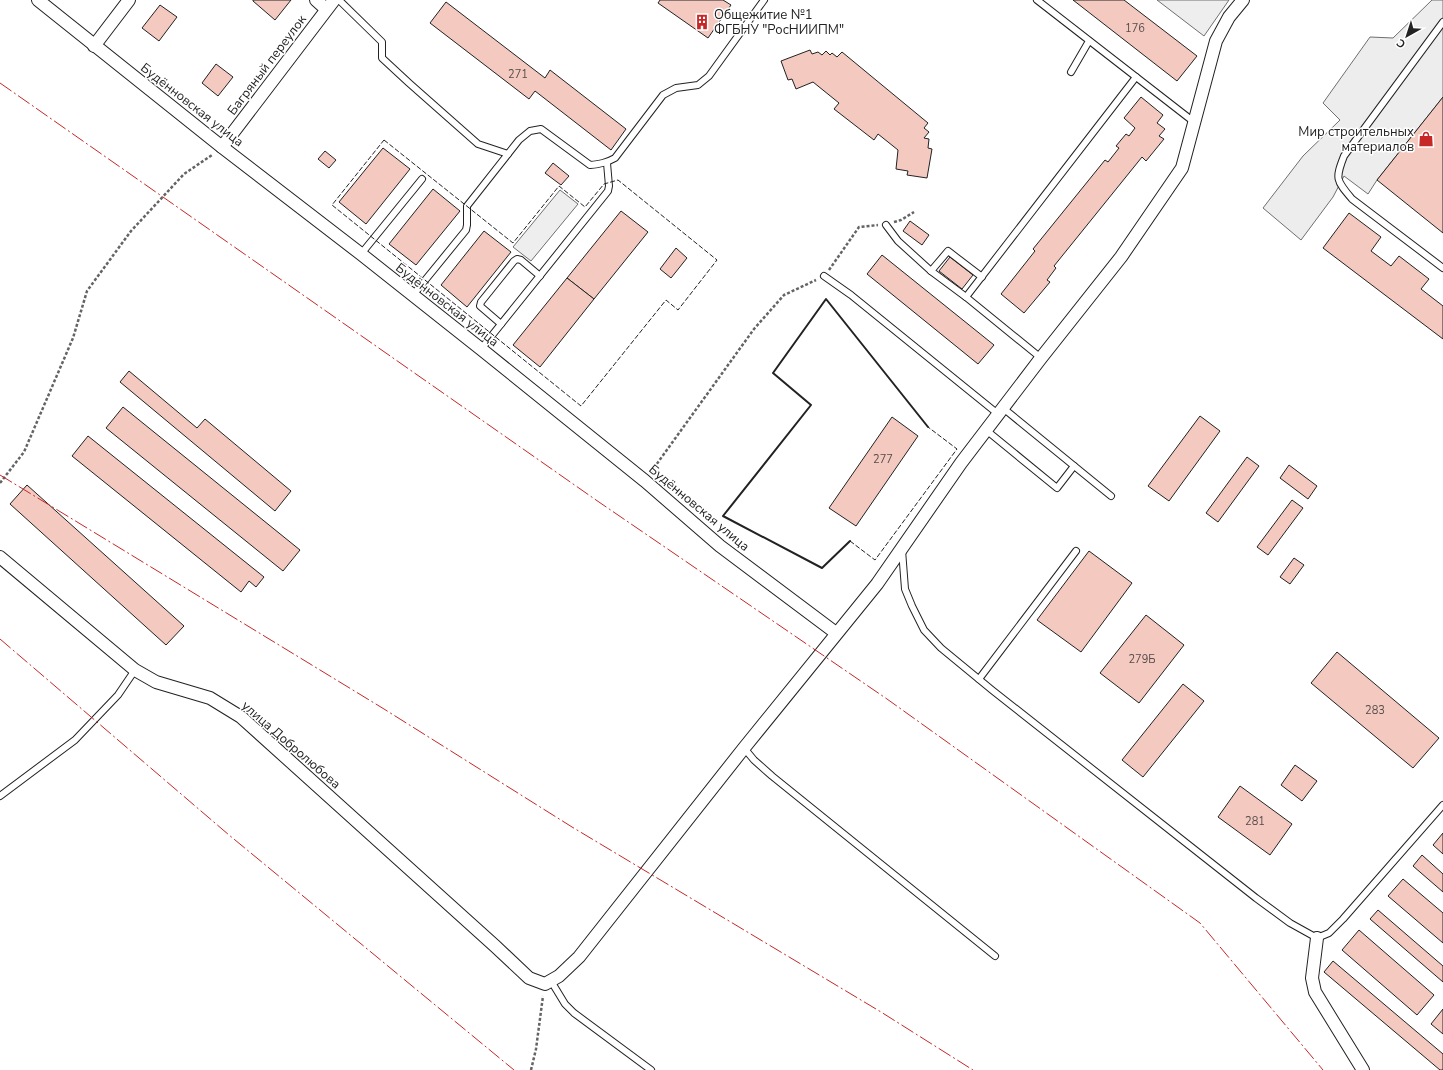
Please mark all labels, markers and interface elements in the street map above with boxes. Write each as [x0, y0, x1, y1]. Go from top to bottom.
place label: Общежитие №1 ФГБНУ "РосНИИПМ" [714, 6, 844, 39]
street label: Багряный переулок [223, 11, 311, 119]
building icon: Общежитие №1 ФГБНУ "РосНИИПМ" [693, 13, 711, 31]
north arrow [1387, 16, 1427, 56]
house number: 176 [1125, 21, 1145, 36]
text: С [1393, 35, 1409, 52]
street label: Будённовская улица [137, 59, 247, 151]
house number: 271 [508, 67, 528, 82]
place label: Мир строительных материалов [1298, 123, 1414, 156]
shop icon: Мир строительных материалов [1417, 130, 1435, 148]
street label: Будённовская улица [392, 259, 502, 351]
house number: 277 [873, 452, 893, 467]
street label: Будённовская улица [645, 461, 753, 555]
house number: 279Б [1128, 652, 1156, 667]
street label: улица Добролюбова [238, 697, 344, 793]
house number: 283 [1365, 703, 1385, 718]
house number: 281 [1245, 814, 1265, 829]

